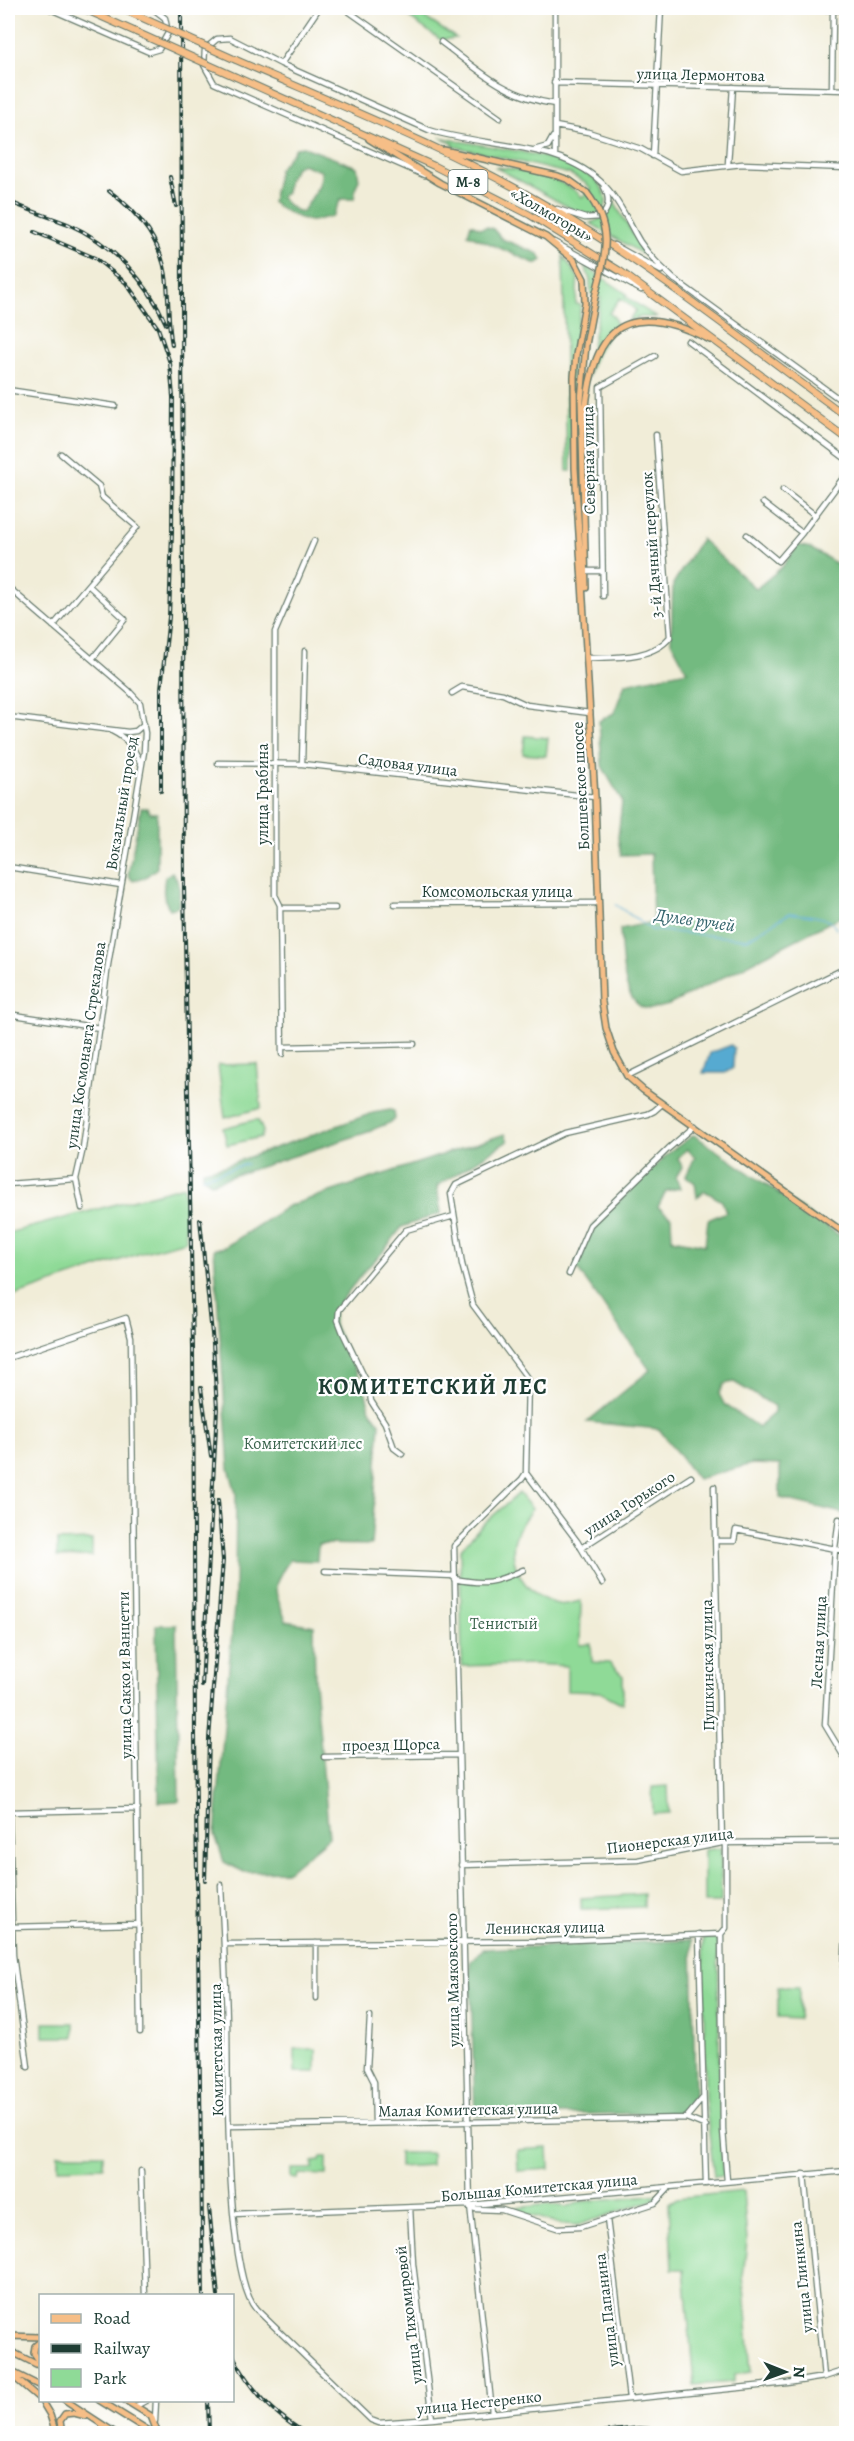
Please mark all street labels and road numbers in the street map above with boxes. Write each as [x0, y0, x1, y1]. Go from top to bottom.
street label: улица Лермонтова [636, 63, 766, 87]
road number: М-8 [448, 170, 488, 194]
street label: «Холмогоры» [506, 182, 597, 248]
street label: Северная улица [577, 405, 601, 515]
street label: 3-й Дачный переулок [636, 471, 668, 619]
street label: Болшевское шоссе [567, 721, 595, 851]
street label: Вокзальный проезд [101, 735, 143, 872]
street label: улица Грабина [252, 743, 274, 846]
street label: Садовая улица [357, 748, 459, 782]
street label: Комсомольская улица [421, 881, 573, 903]
street label: улица Космонавта Стрекалова [60, 940, 111, 1151]
street label: улица Горького [579, 1466, 680, 1542]
street label: улица Сакко и Ванцетти [113, 1591, 137, 1760]
street label: Лесная улица [806, 1595, 832, 1689]
street label: Пушкинская улица [696, 1598, 720, 1731]
street label: проезд Щорса [342, 1733, 441, 1757]
street label: Пионерская улица [605, 1822, 735, 1860]
street label: улица Маяковского [441, 1913, 465, 2048]
street label: Ленинская улица [485, 1916, 606, 1940]
street label: Комитетская улица [205, 1982, 229, 2117]
street label: Малая Комитетская улица [378, 2097, 559, 2123]
street label: Большая Комитетская улица [440, 2168, 639, 2208]
street label: улица Глинкина [785, 2219, 819, 2335]
street label: улица Тихомировой [390, 2245, 429, 2386]
street label: улица Папанина [589, 2251, 625, 2369]
street label: улица Нестеренко [415, 2385, 543, 2421]

